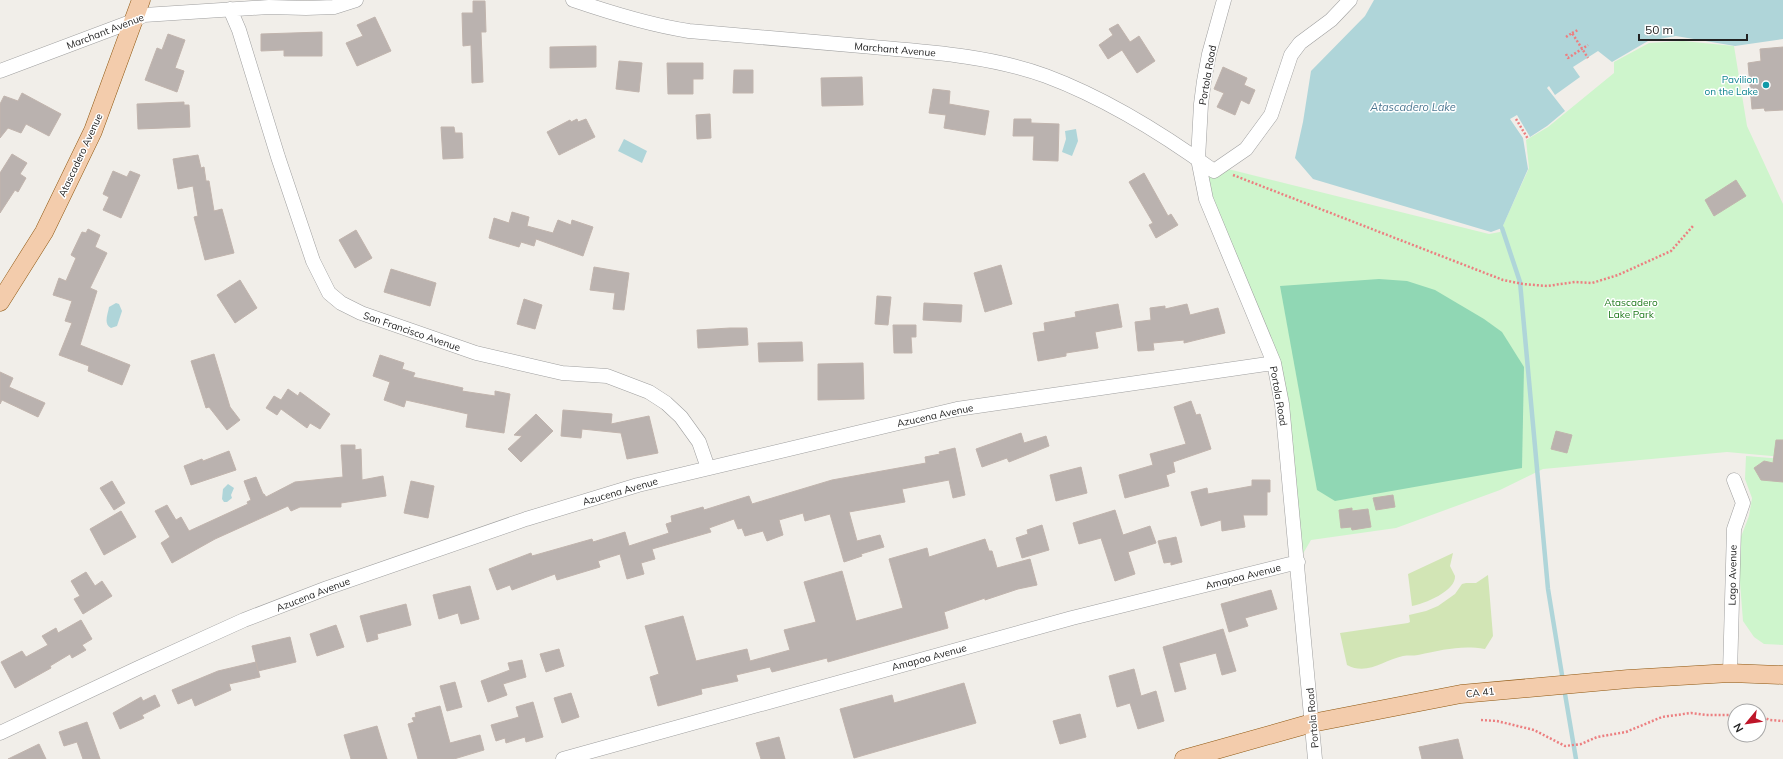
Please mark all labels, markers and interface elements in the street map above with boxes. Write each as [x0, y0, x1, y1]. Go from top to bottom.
street label: Marchant Avenue [65, 11, 146, 52]
scale bar [1639, 16, 1747, 42]
text: 50 m [1645, 22, 1673, 37]
street label: Marchant Avenue [854, 39, 936, 60]
street label: Portola Road [1196, 44, 1219, 106]
place label: Pavilion on the Lake [1704, 73, 1758, 98]
marker: Pavilion on the Lake [1761, 80, 1771, 90]
water label: Atascadero Lake [1369, 100, 1456, 114]
street label: Atascadero Avenue [55, 111, 106, 199]
park label: Atascadero Lake Park [1604, 296, 1658, 321]
street label: San Francisco Avenue [362, 309, 462, 354]
street label: Portola Road [1267, 365, 1290, 427]
street label: Azucena Avenue [896, 401, 975, 430]
street label: Azucena Avenue [581, 474, 659, 508]
street label: Lago Avenue [1725, 545, 1740, 605]
street label: Amapoa Avenue [1204, 561, 1282, 592]
street label: Azucena Avenue [274, 574, 352, 614]
street label: Amapoa Avenue [890, 641, 968, 674]
street label: CA 41 [1465, 685, 1495, 700]
street label: Portola Road [1303, 687, 1322, 749]
north arrow [1727, 703, 1767, 743]
text: N [1730, 721, 1746, 735]

